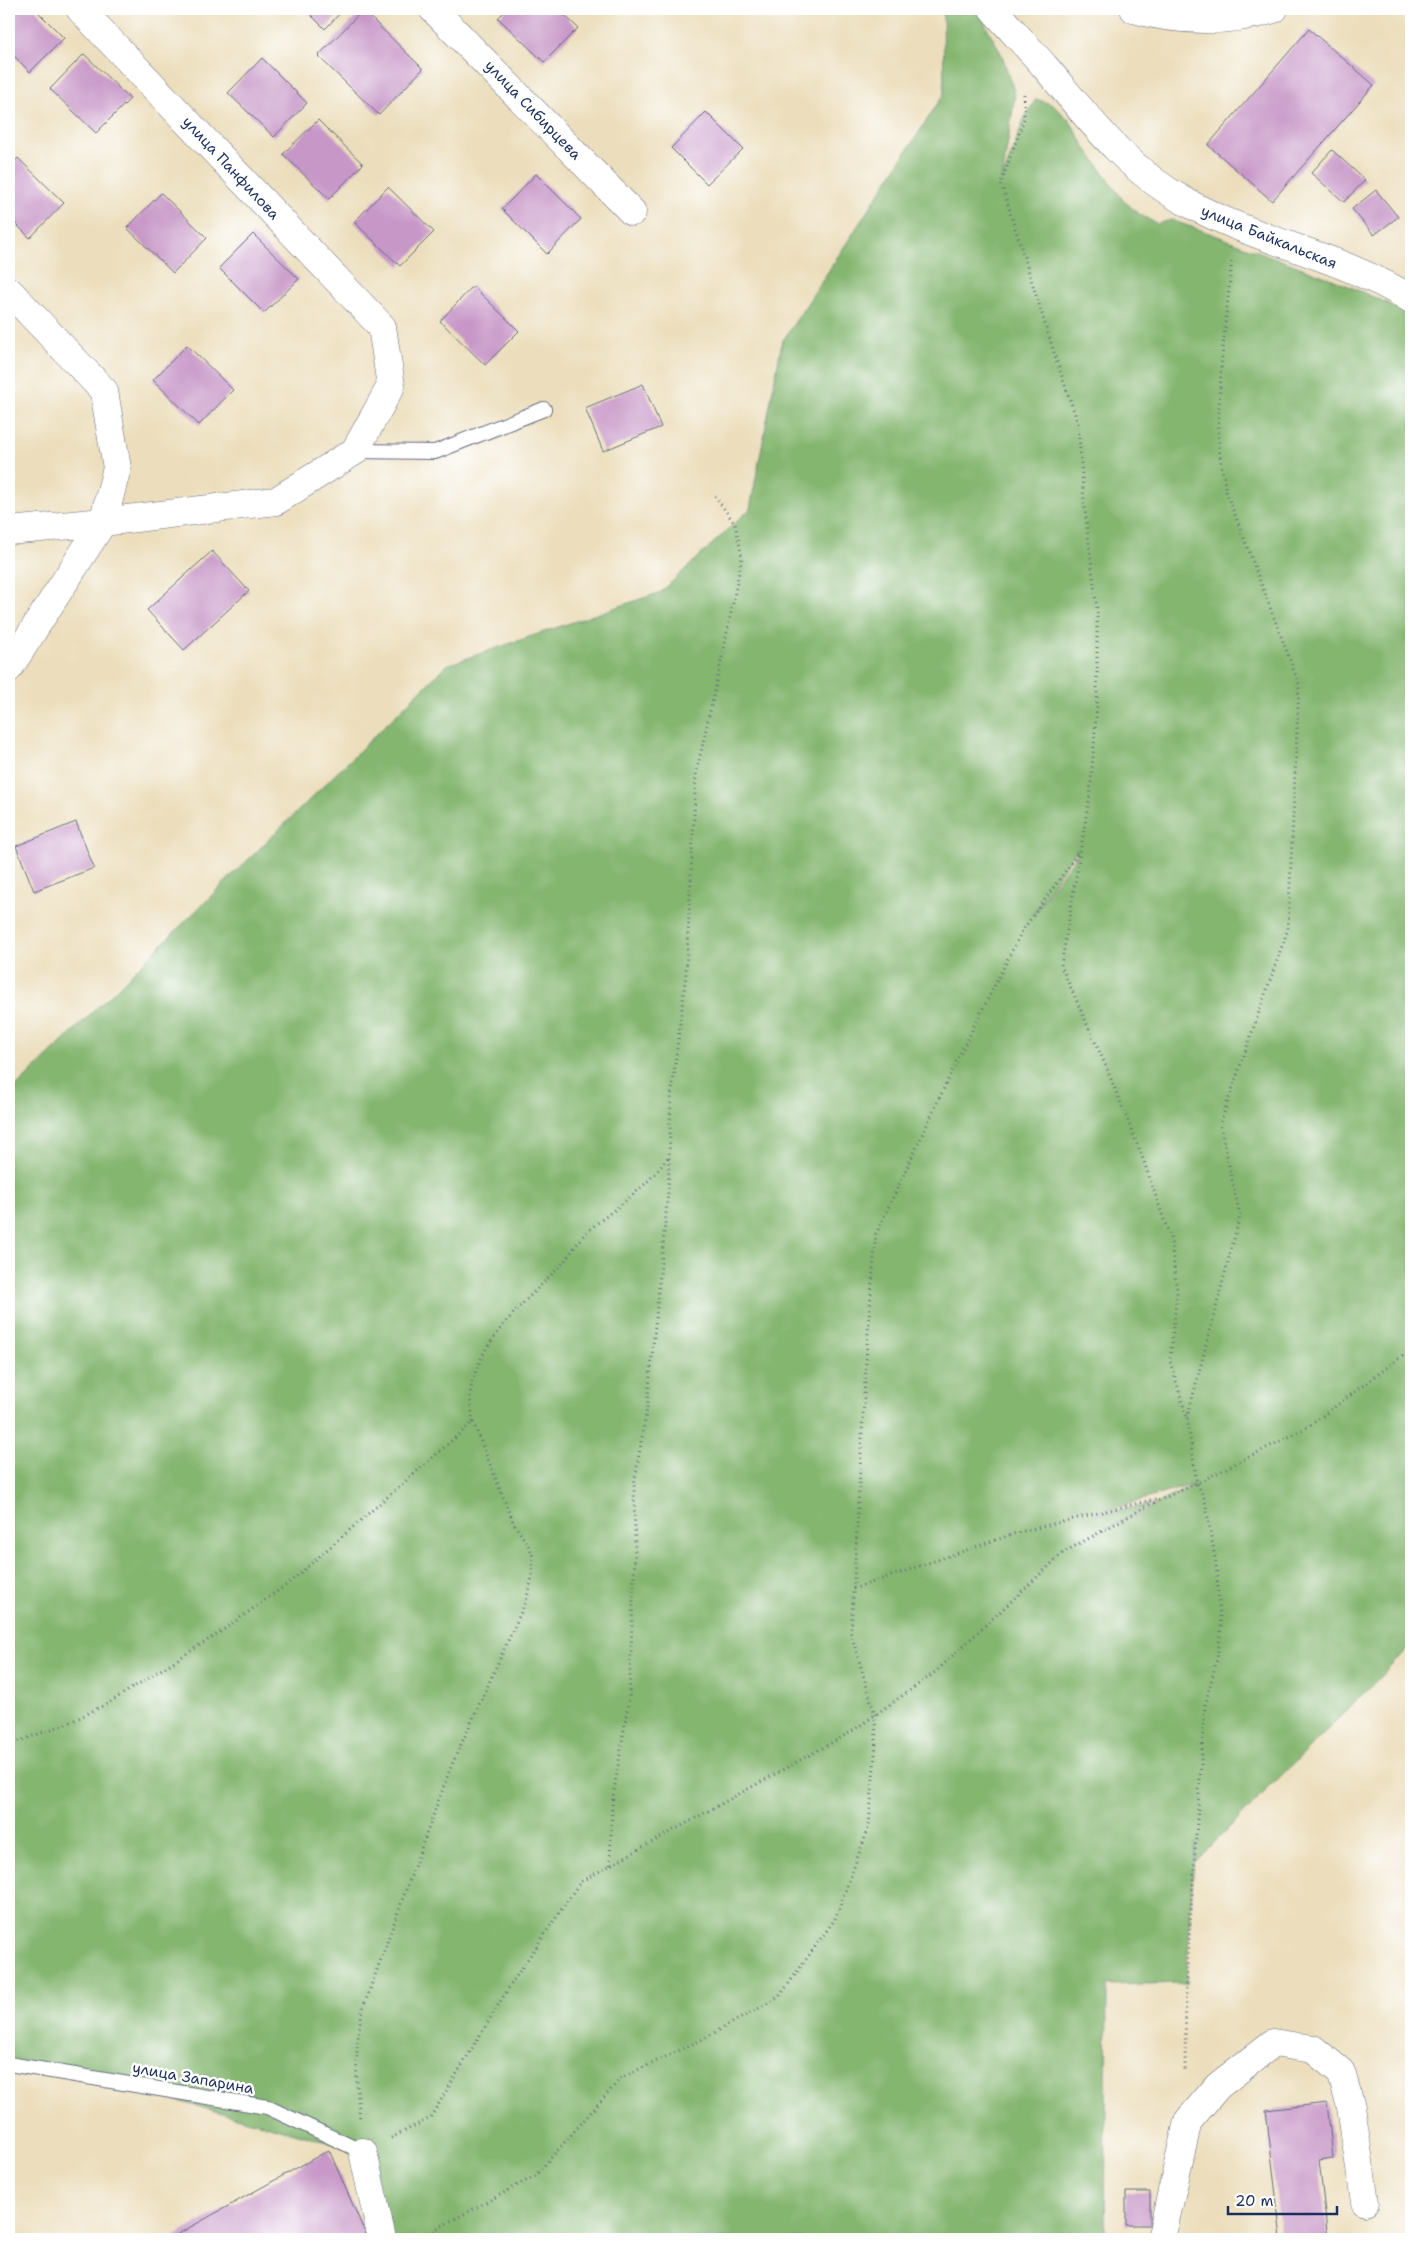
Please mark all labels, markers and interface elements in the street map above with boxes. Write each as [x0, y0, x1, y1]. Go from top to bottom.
street label: улица Сибирцева [480, 56, 586, 165]
street label: улица Панфилова [178, 112, 285, 224]
street label: улица Байкальская [1198, 201, 1340, 273]
street label: улица Запарина [131, 2057, 256, 2099]
scale bar [1228, 2183, 1336, 2215]
text: 20 m [1235, 2191, 1274, 2211]

